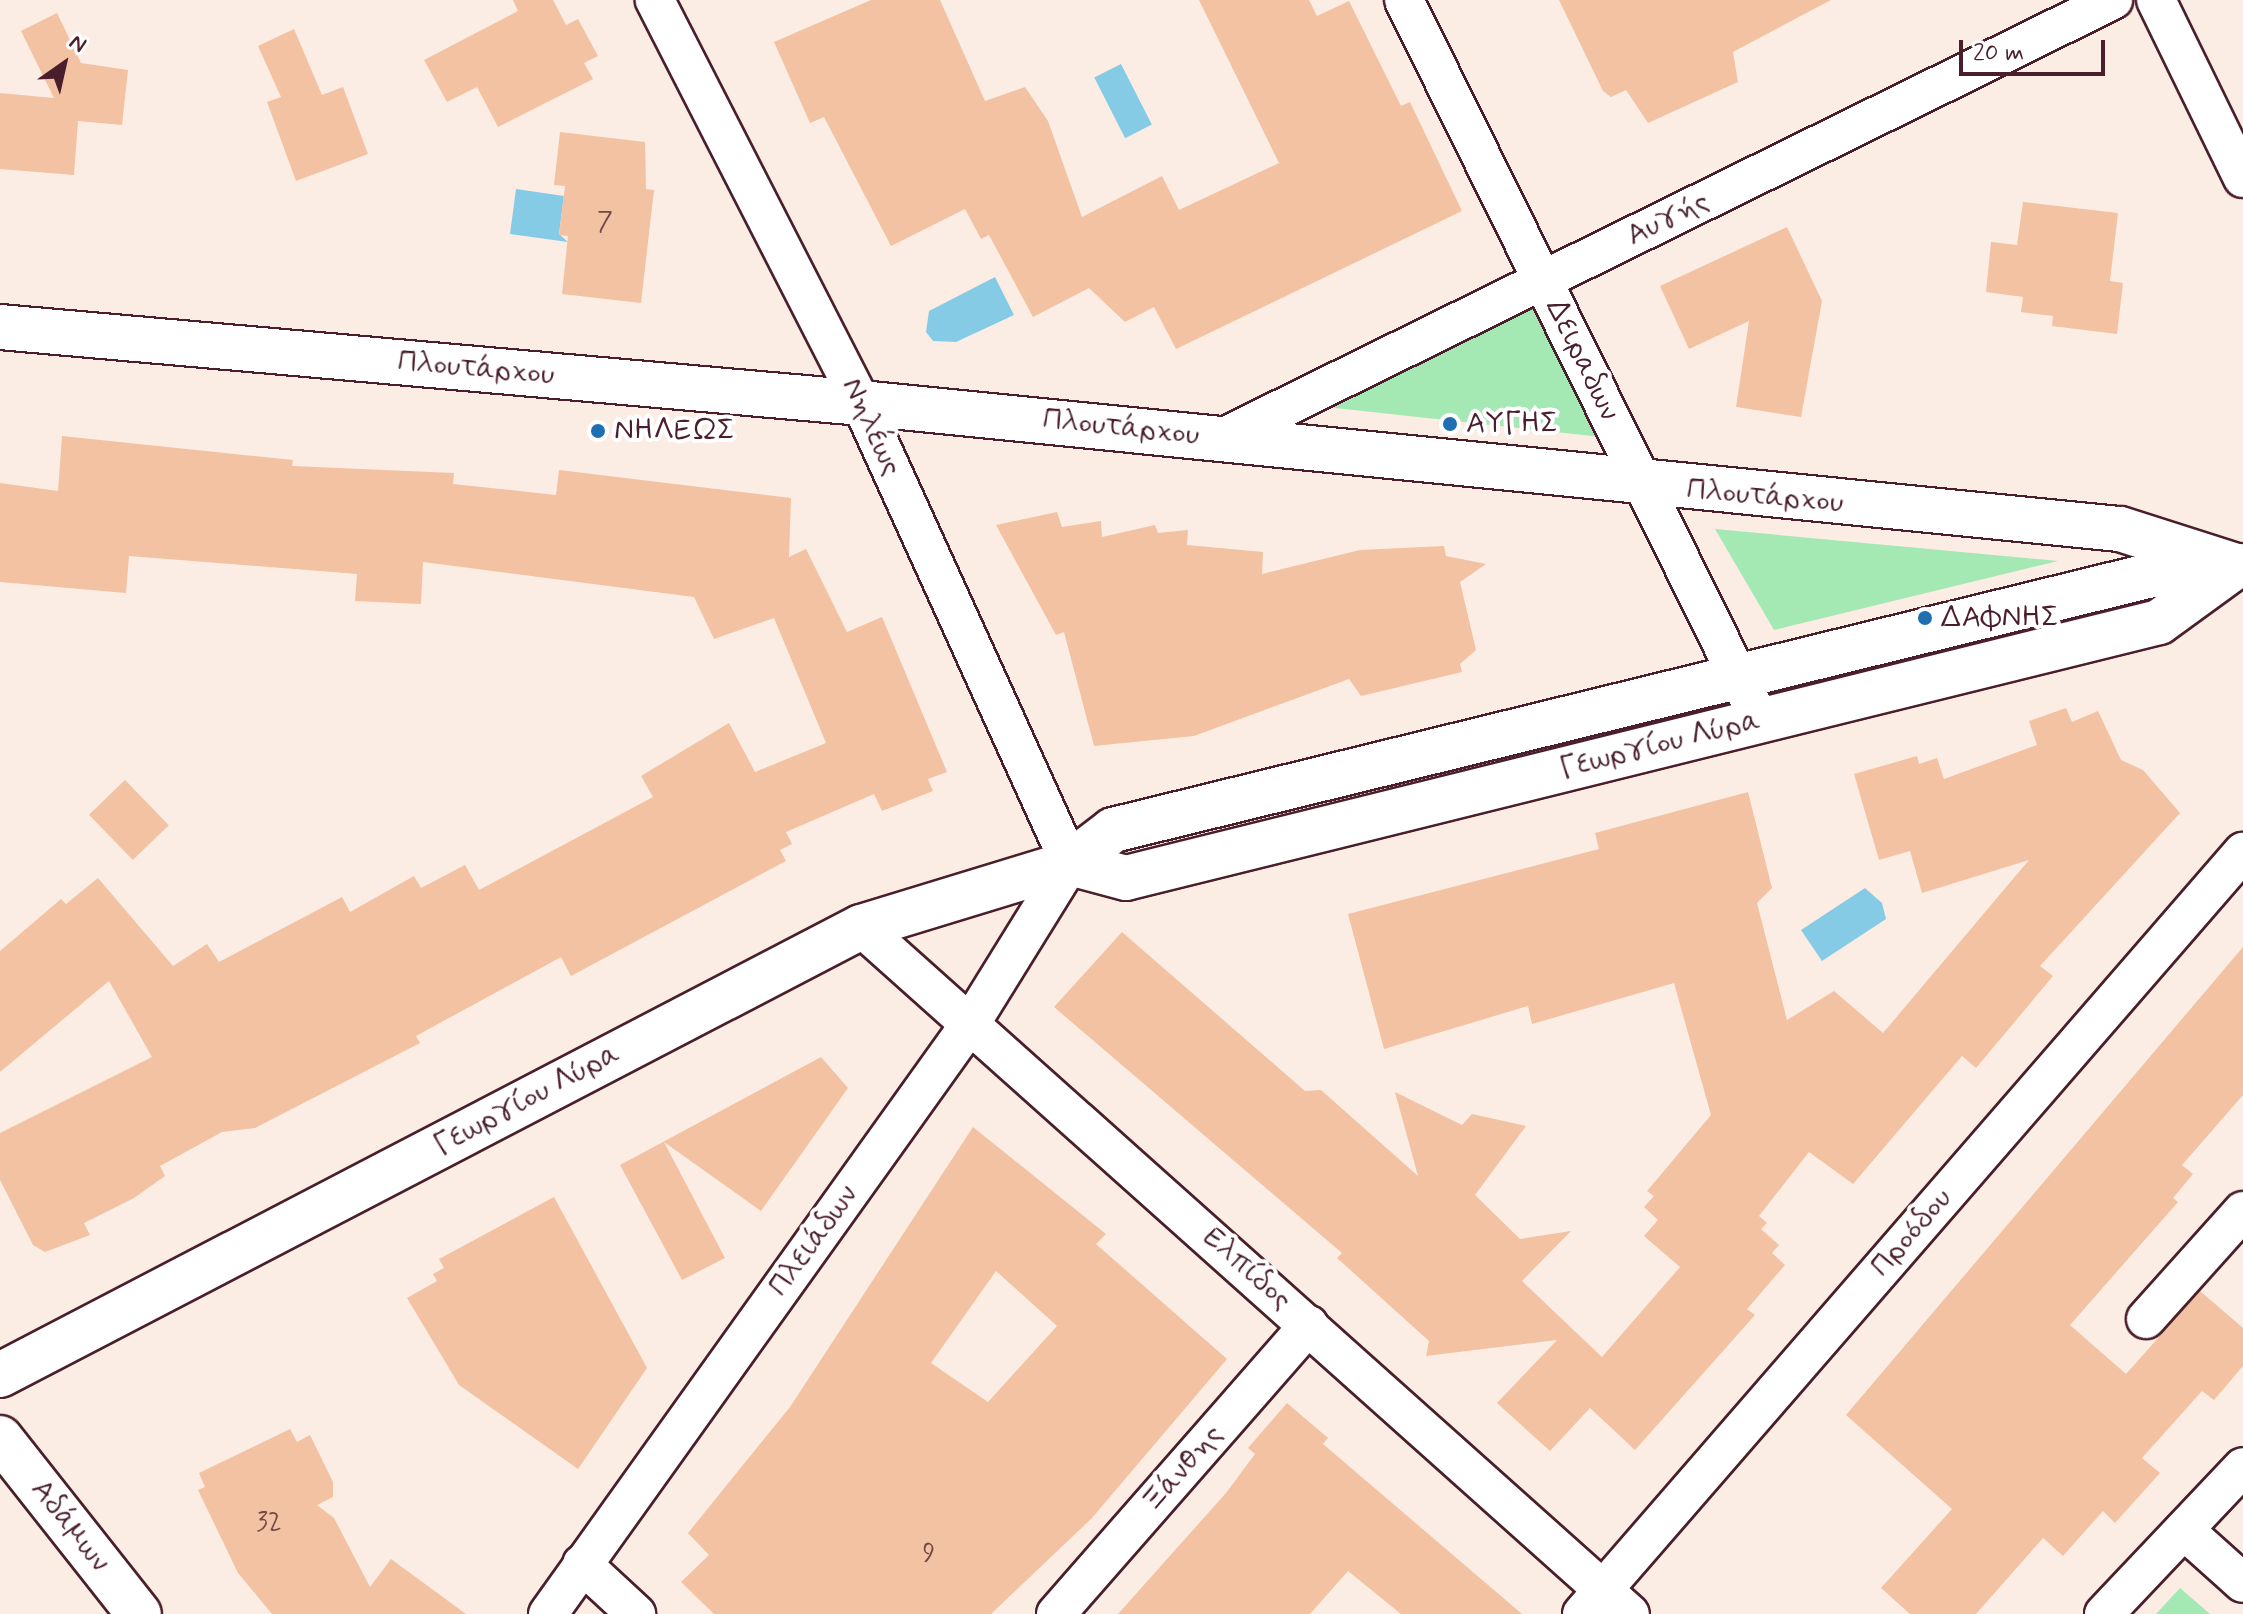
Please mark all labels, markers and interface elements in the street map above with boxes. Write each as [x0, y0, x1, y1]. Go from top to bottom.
north arrow [24, 24, 104, 104]
scale bar [1963, 24, 2109, 74]
text: N [64, 28, 91, 60]
text: 20 m [1973, 38, 2024, 69]
street label: Αυγής [1621, 184, 1715, 254]
house number: 7 [597, 208, 613, 240]
street label: Δειραδων [1537, 294, 1627, 426]
street label: Πλουτάρχου [396, 344, 556, 394]
street label: Νηλέως [833, 372, 909, 482]
street label: Πλουτάρχου [1041, 402, 1201, 454]
place label: ΑΥΓΗΣ [1466, 406, 1558, 442]
place label: ΝΗΛΕΩΣ [614, 413, 735, 449]
marker: ΑΥΓΗΣ [1441, 415, 1459, 433]
marker: ΝΗΛΕΩΣ [589, 422, 607, 440]
street label: Πλουτάρχου [1685, 472, 1845, 522]
place label: ΔΑΦΝΗΣ [1941, 600, 2059, 636]
marker: ΔΑΦΝΗΣ [1916, 609, 1934, 627]
street label: Γεωργίου Λύρα [1556, 703, 1764, 787]
street label: Γεωργίου Λύρα [428, 1036, 626, 1164]
street label: Πλειάδων [762, 1178, 866, 1304]
street label: Προόδου [1864, 1181, 1960, 1285]
street label: Ελπίδος [1195, 1220, 1299, 1318]
street label: Ξάνθης [1135, 1418, 1231, 1520]
street label: Αδάμων [23, 1473, 117, 1579]
house number: 32 [256, 1508, 282, 1540]
house number: 9 [923, 1539, 935, 1571]

